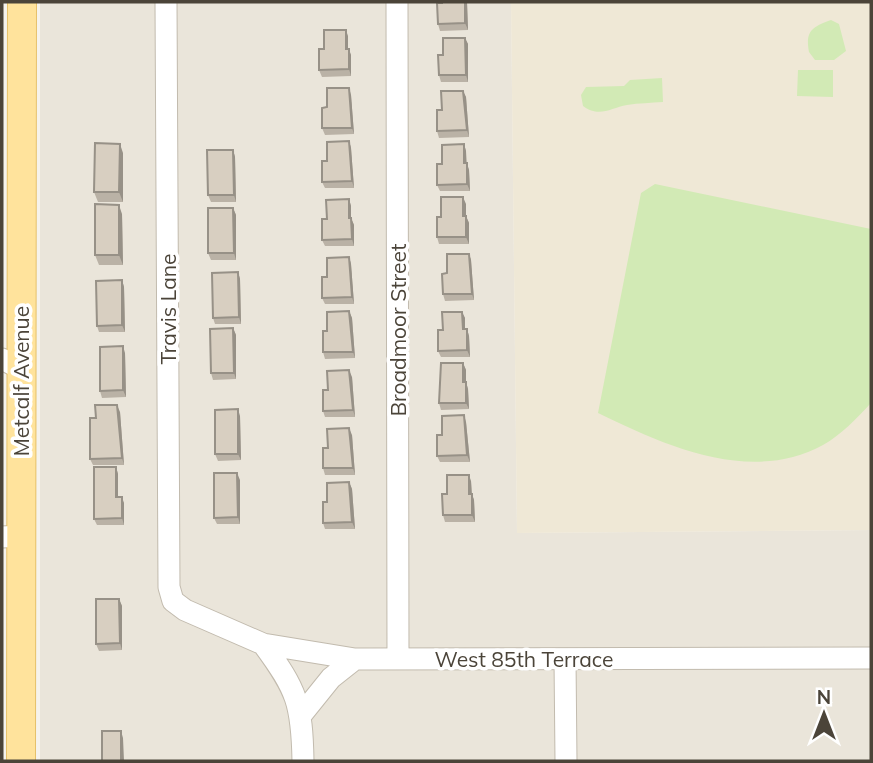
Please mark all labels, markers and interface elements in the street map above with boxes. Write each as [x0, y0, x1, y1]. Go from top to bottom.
street label: Broadmoor Street [385, 244, 411, 416]
street label: Travis Lane [155, 254, 181, 364]
street label: Metcalf Avenue [8, 306, 34, 456]
street label: West 85th Terrace [435, 646, 613, 672]
north arrow [789, 679, 859, 749]
text: N [817, 685, 831, 709]

